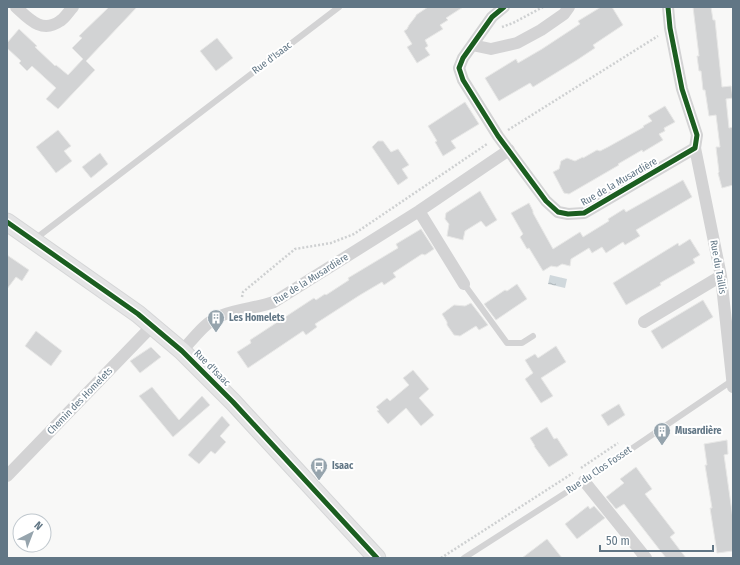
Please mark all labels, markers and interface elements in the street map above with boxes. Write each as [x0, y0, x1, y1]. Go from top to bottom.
street label: Rue d'Isaac [250, 39, 295, 77]
street label: Rue de la Musardière [579, 155, 659, 209]
street label: Rue du Taillis [707, 239, 729, 295]
street label: Rue de la Musardière [271, 251, 351, 307]
building icon: Les Homelets [206, 308, 226, 333]
place label: Les Homelets [229, 312, 285, 324]
street label: Rue d'Isaac [191, 347, 233, 389]
street label: Chemin des Homelets [45, 365, 115, 437]
building icon: Musardière [652, 421, 672, 446]
place label: Musardière [675, 424, 722, 437]
street label: Rue du Clos Fosset [564, 443, 635, 496]
bus stop icon: Isaac [309, 456, 329, 481]
place label: Isaac [332, 460, 354, 472]
north arrow [12, 513, 52, 553]
text: N [32, 519, 45, 533]
scale bar [600, 527, 713, 553]
text: 50 m [606, 534, 630, 548]

